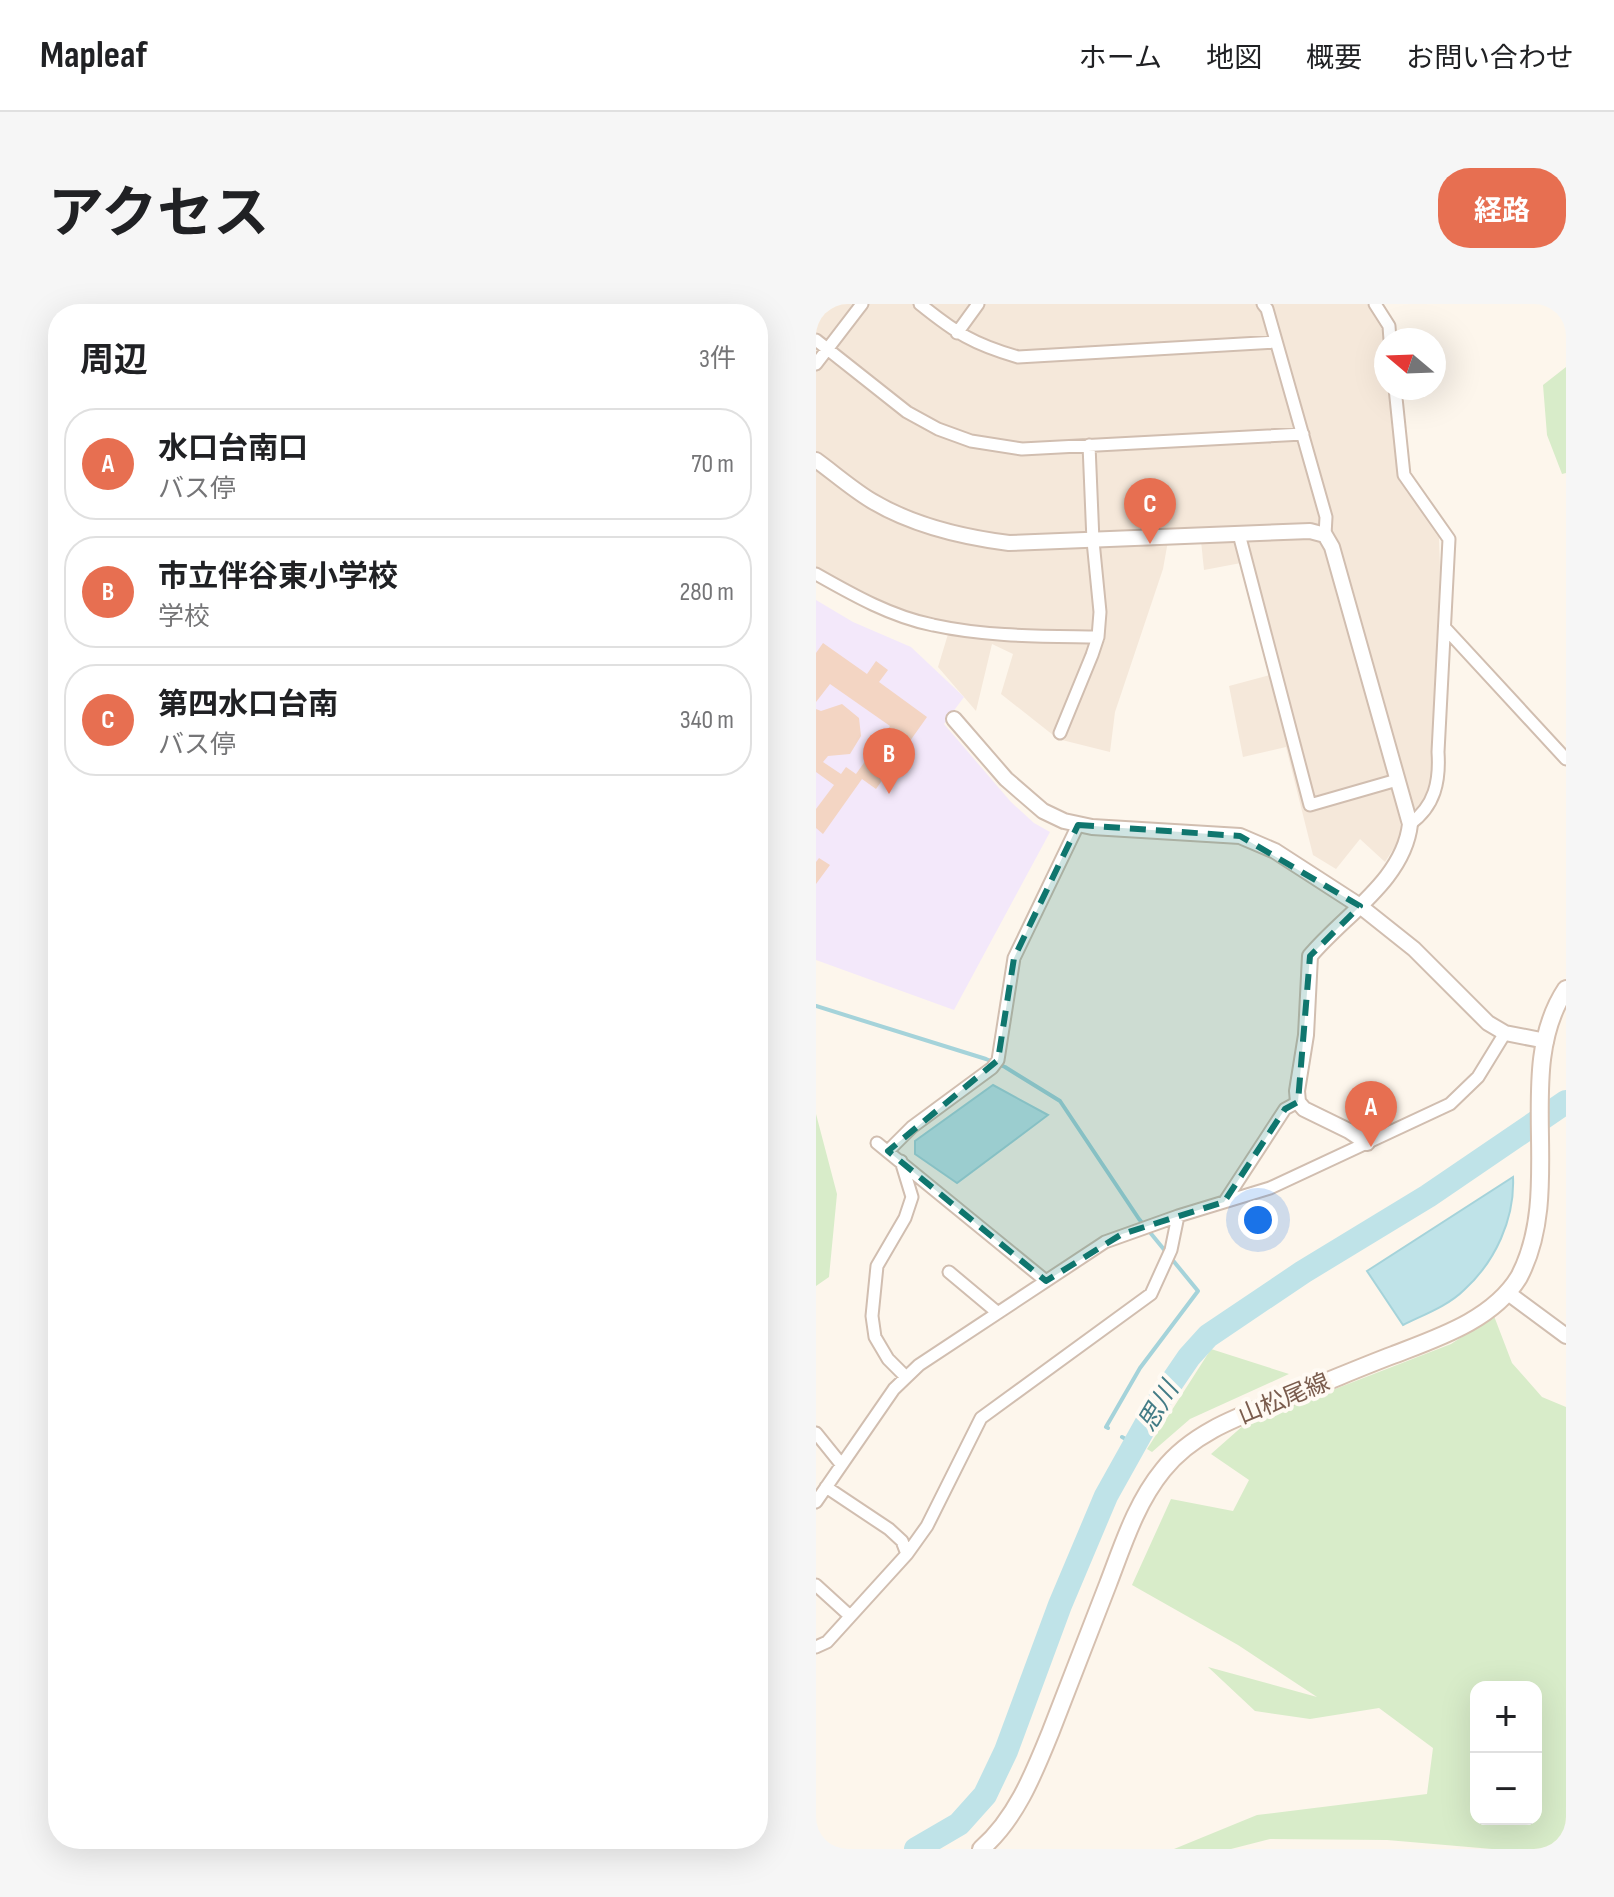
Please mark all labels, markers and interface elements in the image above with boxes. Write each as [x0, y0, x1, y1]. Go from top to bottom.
text: Mapleaf [40, 33, 147, 78]
text: ホーム [1079, 42, 1162, 75]
text: 地図 [1206, 42, 1262, 75]
text: 概要 [1306, 42, 1362, 75]
text: お問い合わせ [1406, 42, 1574, 75]
button: 経路 [1438, 168, 1566, 248]
text: アクセス [48, 182, 269, 249]
north arrow [1374, 328, 1446, 400]
text: 周辺 [80, 340, 148, 381]
text: 3件 [699, 344, 736, 375]
text: 水口台南口 [158, 431, 308, 467]
text: A [102, 449, 114, 480]
text: 70 m [691, 449, 734, 480]
text: バス停 [158, 474, 236, 505]
pin: C [1124, 478, 1176, 544]
text: 市立伴谷東小学校 [158, 559, 398, 595]
text: B [102, 577, 114, 608]
text: 280 m [679, 577, 734, 608]
text: 学校 [158, 602, 210, 633]
text: 第四水口台南 [158, 687, 338, 723]
text: C [101, 705, 115, 736]
text: 340 m [680, 705, 734, 736]
pin: B [863, 728, 915, 794]
text: バス停 [158, 730, 236, 761]
pin: A [1345, 1081, 1397, 1147]
your location [1238, 1200, 1278, 1240]
street label: 山松尾線 [1234, 1368, 1334, 1430]
water label: 思川 [1132, 1374, 1187, 1437]
map controls [1470, 1681, 1542, 1825]
button: + [1470, 1681, 1542, 1753]
button: − [1470, 1753, 1542, 1825]

